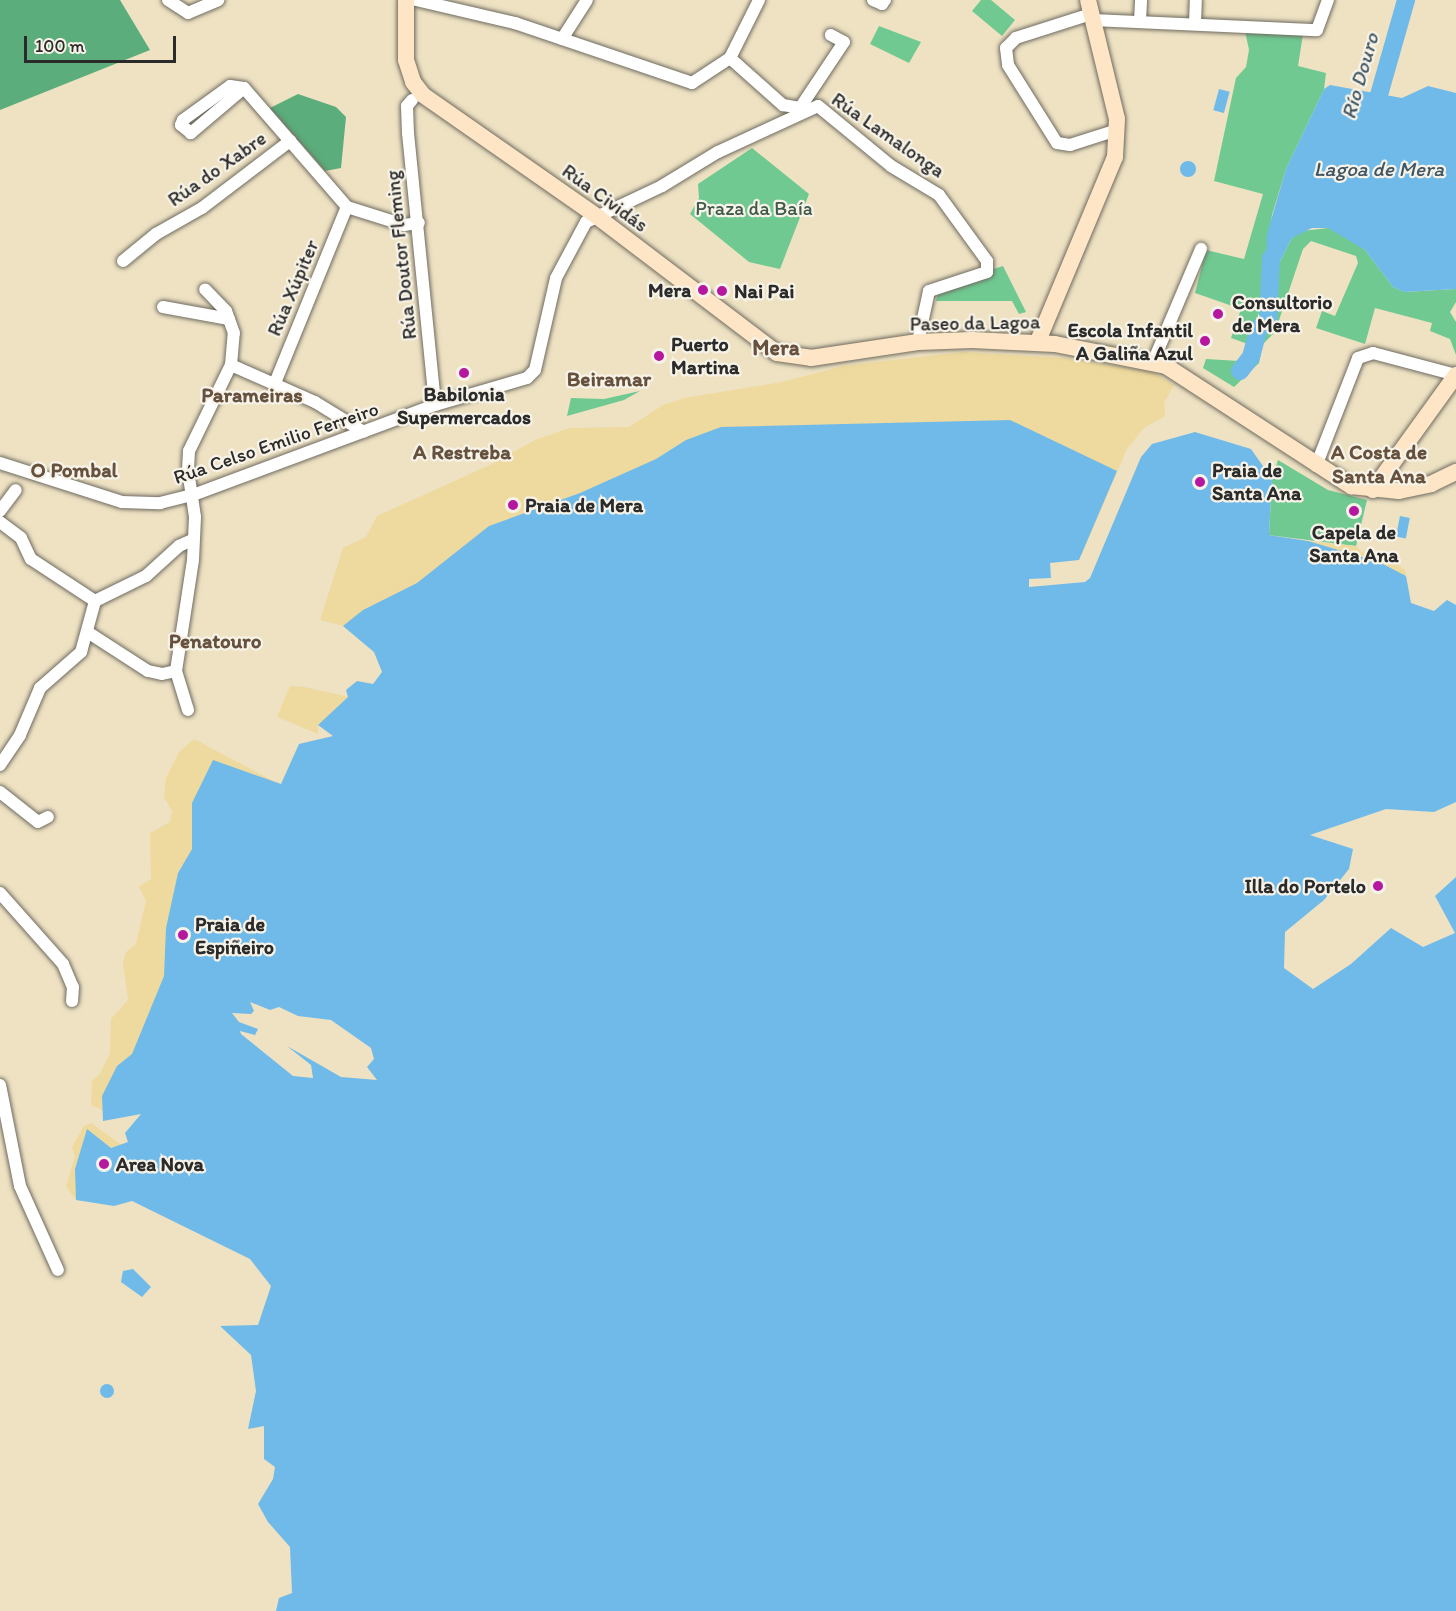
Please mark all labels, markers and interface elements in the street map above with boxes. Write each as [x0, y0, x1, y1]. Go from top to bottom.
scale bar [27, 24, 178, 62]
water label: Río Douro [1336, 30, 1384, 122]
text: 100 m [35, 35, 85, 57]
street label: Rúa Lamalonga [827, 87, 949, 183]
street label: Rúa do Xabre [163, 126, 271, 212]
water label: Lagoa de Mera [1314, 156, 1444, 182]
street label: Rúa Cividás [557, 159, 653, 237]
street label: Rúa Doutor Fleming [380, 169, 422, 341]
park label: Praza da Baía [695, 196, 813, 220]
street label: Rúa Xúpiter [262, 236, 324, 340]
place label: Mera [648, 278, 691, 302]
place label: Nai Pai [734, 279, 794, 303]
marker: Mera [696, 283, 710, 297]
marker: Nai Pai [715, 284, 729, 298]
place label: Consultorio de Mera [1232, 290, 1332, 337]
marker: Consultorio de Mera [1209, 305, 1227, 323]
street label: Paseo da Lagoa [909, 310, 1041, 336]
place label: Escola Infantil A Galiña Azul [1067, 318, 1193, 365]
place label: Puerto Martina [671, 332, 739, 379]
marker: Escola Infantil A Galiña Azul [1198, 334, 1212, 348]
district label: Mera [752, 335, 800, 361]
marker: Puerto Martina [652, 349, 666, 363]
marker: Babilonia Supermercados [457, 366, 471, 380]
district label: Beiramar [567, 366, 651, 392]
district label: Parameiras [201, 382, 303, 408]
place label: Babilonia Supermercados [397, 382, 531, 429]
street label: Rúa Celso Emilio Ferreiro [170, 397, 382, 489]
district label: A Restreba [413, 439, 511, 465]
district label: A Costa de Santa Ana [1331, 439, 1427, 489]
district label: O Pombal [31, 457, 117, 483]
place label: Praia de Santa Ana [1212, 458, 1301, 505]
marker: Praia de Santa Ana [1193, 475, 1207, 489]
place label: Praia de Mera [525, 493, 643, 517]
marker: Praia de Mera [506, 498, 520, 512]
marker: Capela de Santa Ana [1347, 504, 1361, 518]
place label: Capela de Santa Ana [1309, 520, 1399, 567]
district label: Penatouro [169, 628, 261, 654]
place label: Illa do Portelo [1245, 874, 1366, 898]
marker: Illa do Portelo [1371, 879, 1385, 893]
place label: Praia de Espiñeiro [195, 912, 274, 959]
marker: Praia de Espiñeiro [176, 928, 190, 942]
place label: Area Nova [116, 1152, 203, 1176]
marker: Area Nova [97, 1157, 111, 1171]

